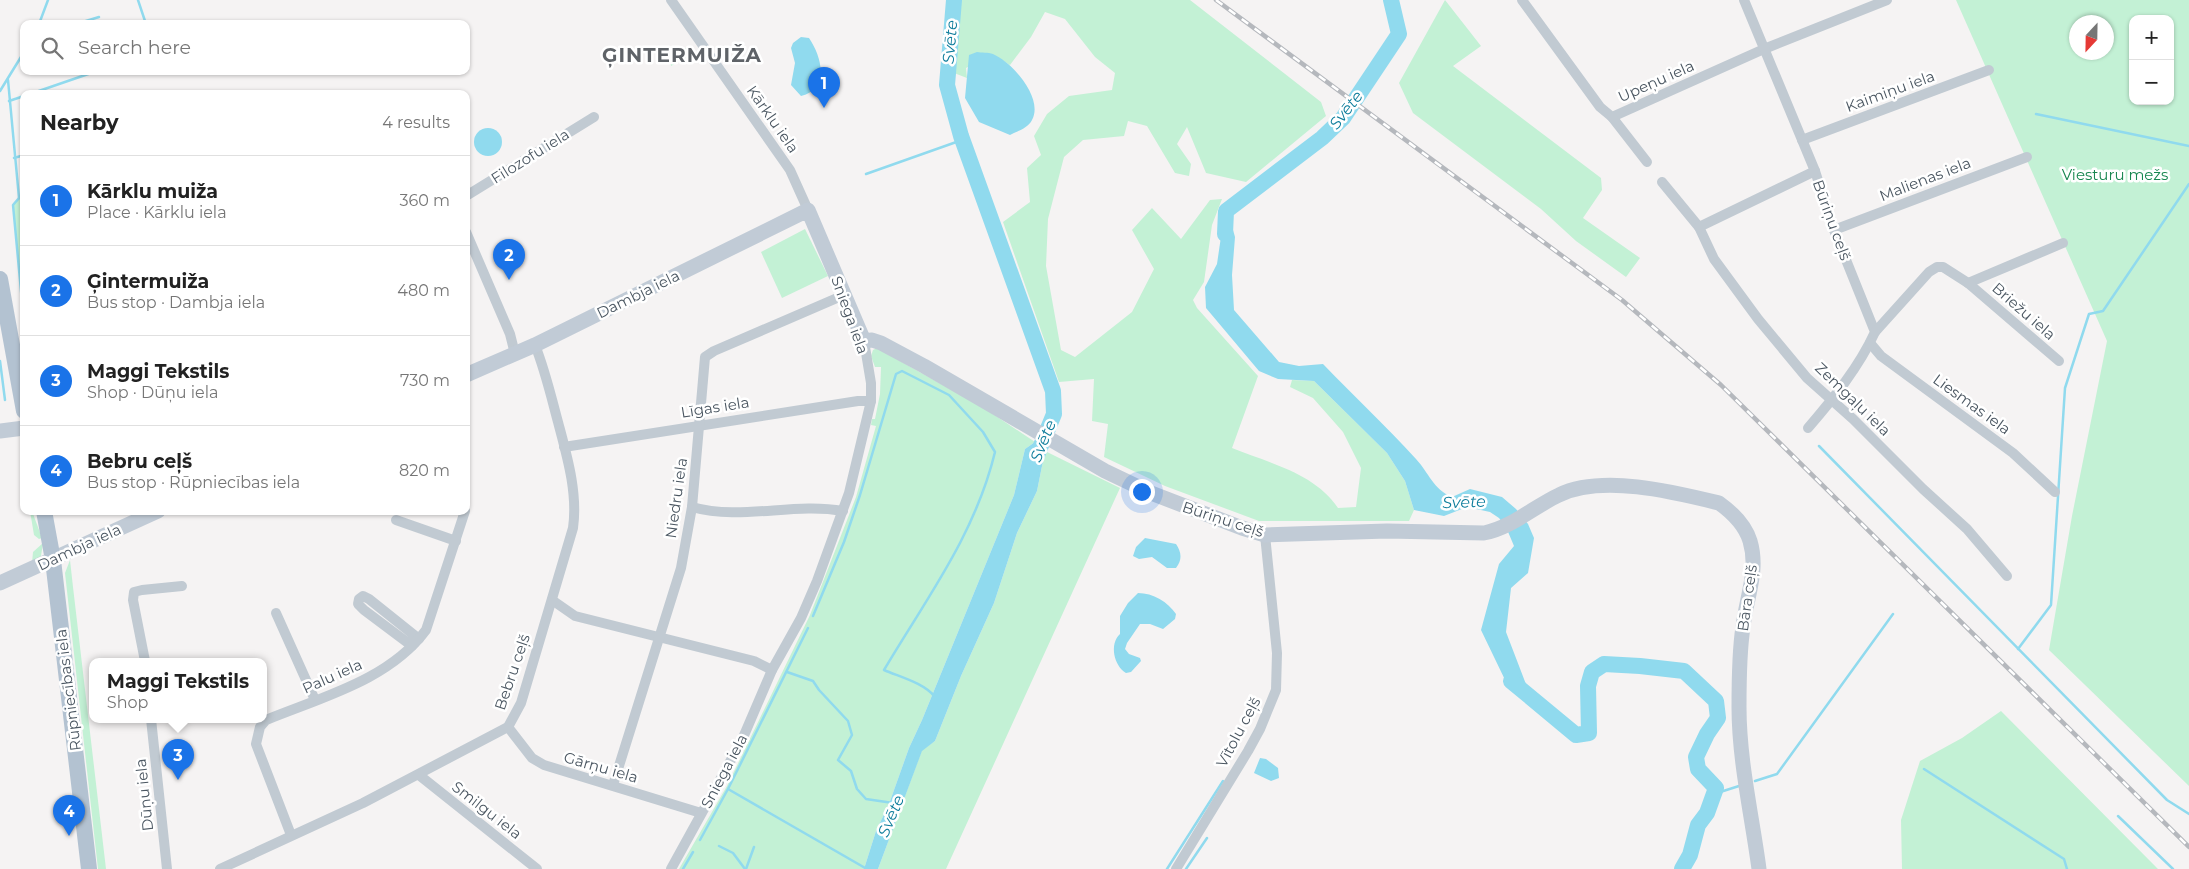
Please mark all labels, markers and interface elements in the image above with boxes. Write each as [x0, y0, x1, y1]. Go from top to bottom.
north arrow [2069, 15, 2114, 60]
map controls [2129, 15, 2174, 105]
button: + [2129, 15, 2174, 60]
water label: Svēte [939, 19, 961, 65]
search box [20, 20, 470, 75]
icon: search [38, 34, 66, 62]
text: Search here [78, 36, 191, 59]
district label: ĢINTERMUIŽA [602, 43, 762, 68]
street label: Upeņu iela [1615, 56, 1697, 107]
button: − [2129, 60, 2174, 105]
street label: Kaimiņu iela [1843, 66, 1937, 117]
pin: 1 [808, 67, 840, 108]
street label: Kārklu iela [743, 82, 803, 156]
water label: Svēte [1325, 87, 1367, 133]
text: Nearby [40, 110, 119, 135]
text: 4 results [382, 113, 450, 132]
street label: Filozofu iela [487, 124, 573, 188]
street label: Malienas iela [1877, 153, 1973, 205]
park label: Viesturu mežs [2062, 165, 2168, 184]
street label: Būriņu ceļš [1808, 177, 1855, 263]
text: Kārklu muiža [87, 180, 218, 203]
text: 1 [53, 191, 59, 210]
text: 360 m [399, 191, 450, 210]
text: Place · Kārklu iela [87, 203, 227, 222]
pin: 2 [493, 239, 525, 280]
street label: Dambja iela [593, 266, 683, 322]
text: Ģintermuiža [87, 270, 209, 293]
street label: Sniega iela [827, 273, 873, 357]
street label: Briežu iela [1988, 278, 2060, 344]
text: 2 [51, 281, 61, 300]
text: 480 m [397, 281, 450, 300]
text: Bus stop · Dambja iela [87, 293, 265, 312]
street label: Zemgaļu iela [1811, 358, 1895, 440]
text: Maggi Tekstils [87, 360, 229, 383]
street label: Liesmas iela [1930, 369, 2014, 439]
text: 3 [51, 371, 61, 390]
text: 730 m [400, 371, 450, 390]
text: Shop · Dūņu iela [87, 383, 218, 402]
street label: Līgas iela [679, 392, 751, 422]
water label: Svēte [1026, 417, 1060, 465]
text: Bebru ceļš [87, 450, 192, 473]
street label: Niedru iela [661, 456, 691, 540]
text: 4 [50, 461, 62, 480]
text: 820 m [399, 461, 450, 480]
text: Bus stop · Rūpniecības iela [87, 473, 300, 492]
your location [1129, 479, 1155, 505]
water label: Svēte [1442, 492, 1486, 512]
street label: Būriņu ceļš [1180, 497, 1266, 542]
street label: Dambja iela [34, 519, 124, 575]
street label: Bāra ceļš [1733, 563, 1762, 633]
street label: Rūpniecības iela [51, 628, 85, 752]
street label: Bebru ceļš [490, 631, 535, 713]
street label: Palu iela [299, 654, 365, 698]
popup [89, 658, 267, 723]
text: Maggi Tekstils [107, 670, 249, 693]
text: Shop [107, 693, 148, 712]
street label: Vītolu ceļš [1212, 694, 1265, 771]
street label: Sniega iela [696, 731, 752, 811]
pin: 3 [162, 739, 194, 780]
street label: Gārņu iela [561, 747, 640, 788]
street label: Dūņu iela [131, 758, 158, 832]
street label: Smilgu iela [448, 777, 526, 843]
water label: Svēte [874, 792, 908, 840]
pin: 4 [53, 795, 85, 836]

